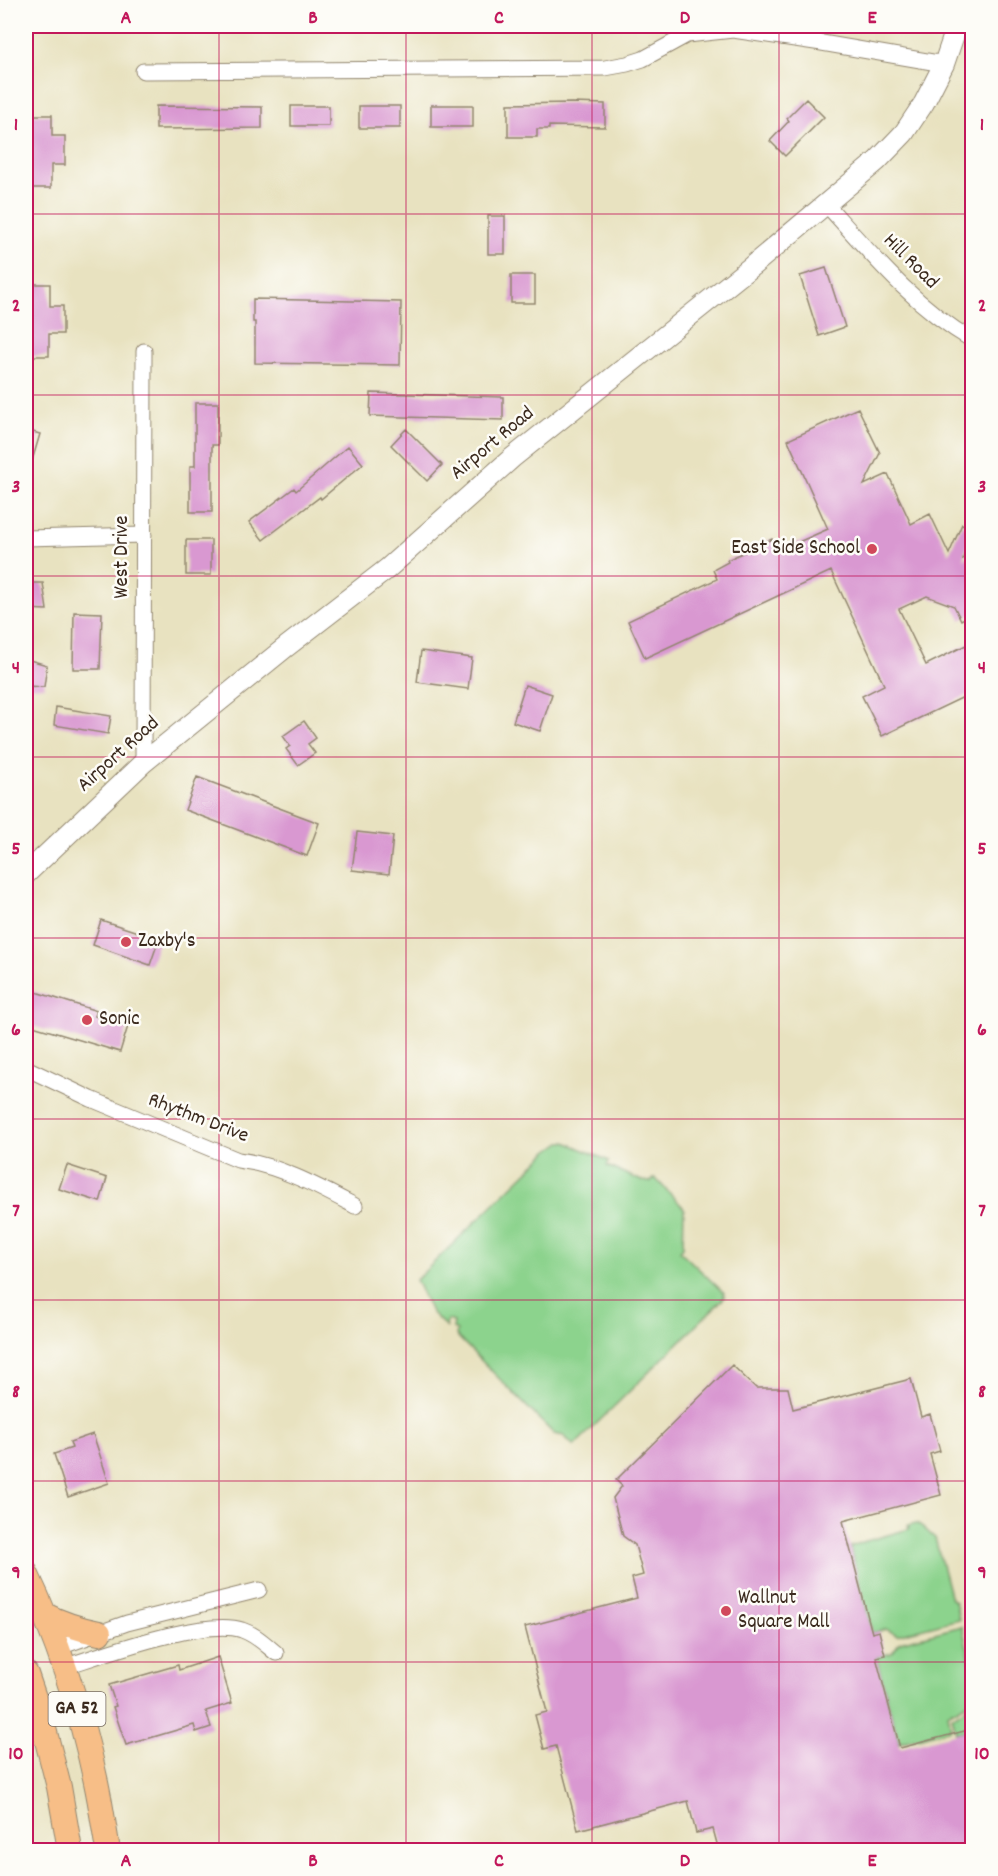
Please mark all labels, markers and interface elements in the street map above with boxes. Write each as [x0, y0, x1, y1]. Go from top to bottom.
text: A [121, 5, 132, 33]
text: B [308, 5, 318, 33]
text: C [494, 5, 504, 33]
text: D [680, 5, 691, 33]
text: E [867, 5, 877, 33]
text: 1 [14, 112, 18, 140]
text: 1 [980, 112, 984, 140]
street label: Hill Road [875, 227, 945, 297]
text: 2 [12, 293, 20, 321]
text: 2 [978, 293, 986, 321]
street label: Airport Road [444, 400, 542, 488]
text: 3 [12, 474, 20, 502]
text: 3 [978, 474, 986, 502]
street label: West Drive [108, 515, 138, 599]
place label: East Side School [731, 534, 860, 564]
marker: East Side School [865, 542, 879, 556]
text: 4 [12, 655, 20, 683]
text: 4 [978, 655, 986, 683]
street label: Airport Road [71, 710, 167, 800]
text: 5 [11, 836, 21, 864]
text: 5 [977, 836, 987, 864]
place label: Zaxby's [138, 927, 195, 957]
marker: Zaxby's [119, 935, 133, 949]
place label: Sonic [99, 1005, 140, 1035]
marker: Sonic [80, 1013, 94, 1027]
text: 6 [11, 1017, 21, 1045]
text: 6 [977, 1017, 987, 1045]
street label: Rhythm Drive [143, 1086, 253, 1152]
text: 7 [12, 1198, 20, 1226]
text: 7 [978, 1198, 986, 1226]
text: 8 [12, 1379, 20, 1407]
text: 8 [978, 1379, 986, 1407]
text: 9 [11, 1560, 21, 1588]
text: 9 [977, 1560, 987, 1588]
place label: Wallnut Square Mall [738, 1584, 830, 1638]
marker: Wallnut Square Mall [719, 1604, 733, 1618]
road number: GA 52 [48, 1692, 106, 1726]
text: 10 [8, 1741, 24, 1769]
text: 10 [974, 1741, 990, 1769]
text: A [121, 1848, 132, 1876]
text: B [308, 1848, 318, 1876]
text: C [494, 1848, 504, 1876]
text: D [680, 1848, 691, 1876]
text: E [867, 1848, 877, 1876]

